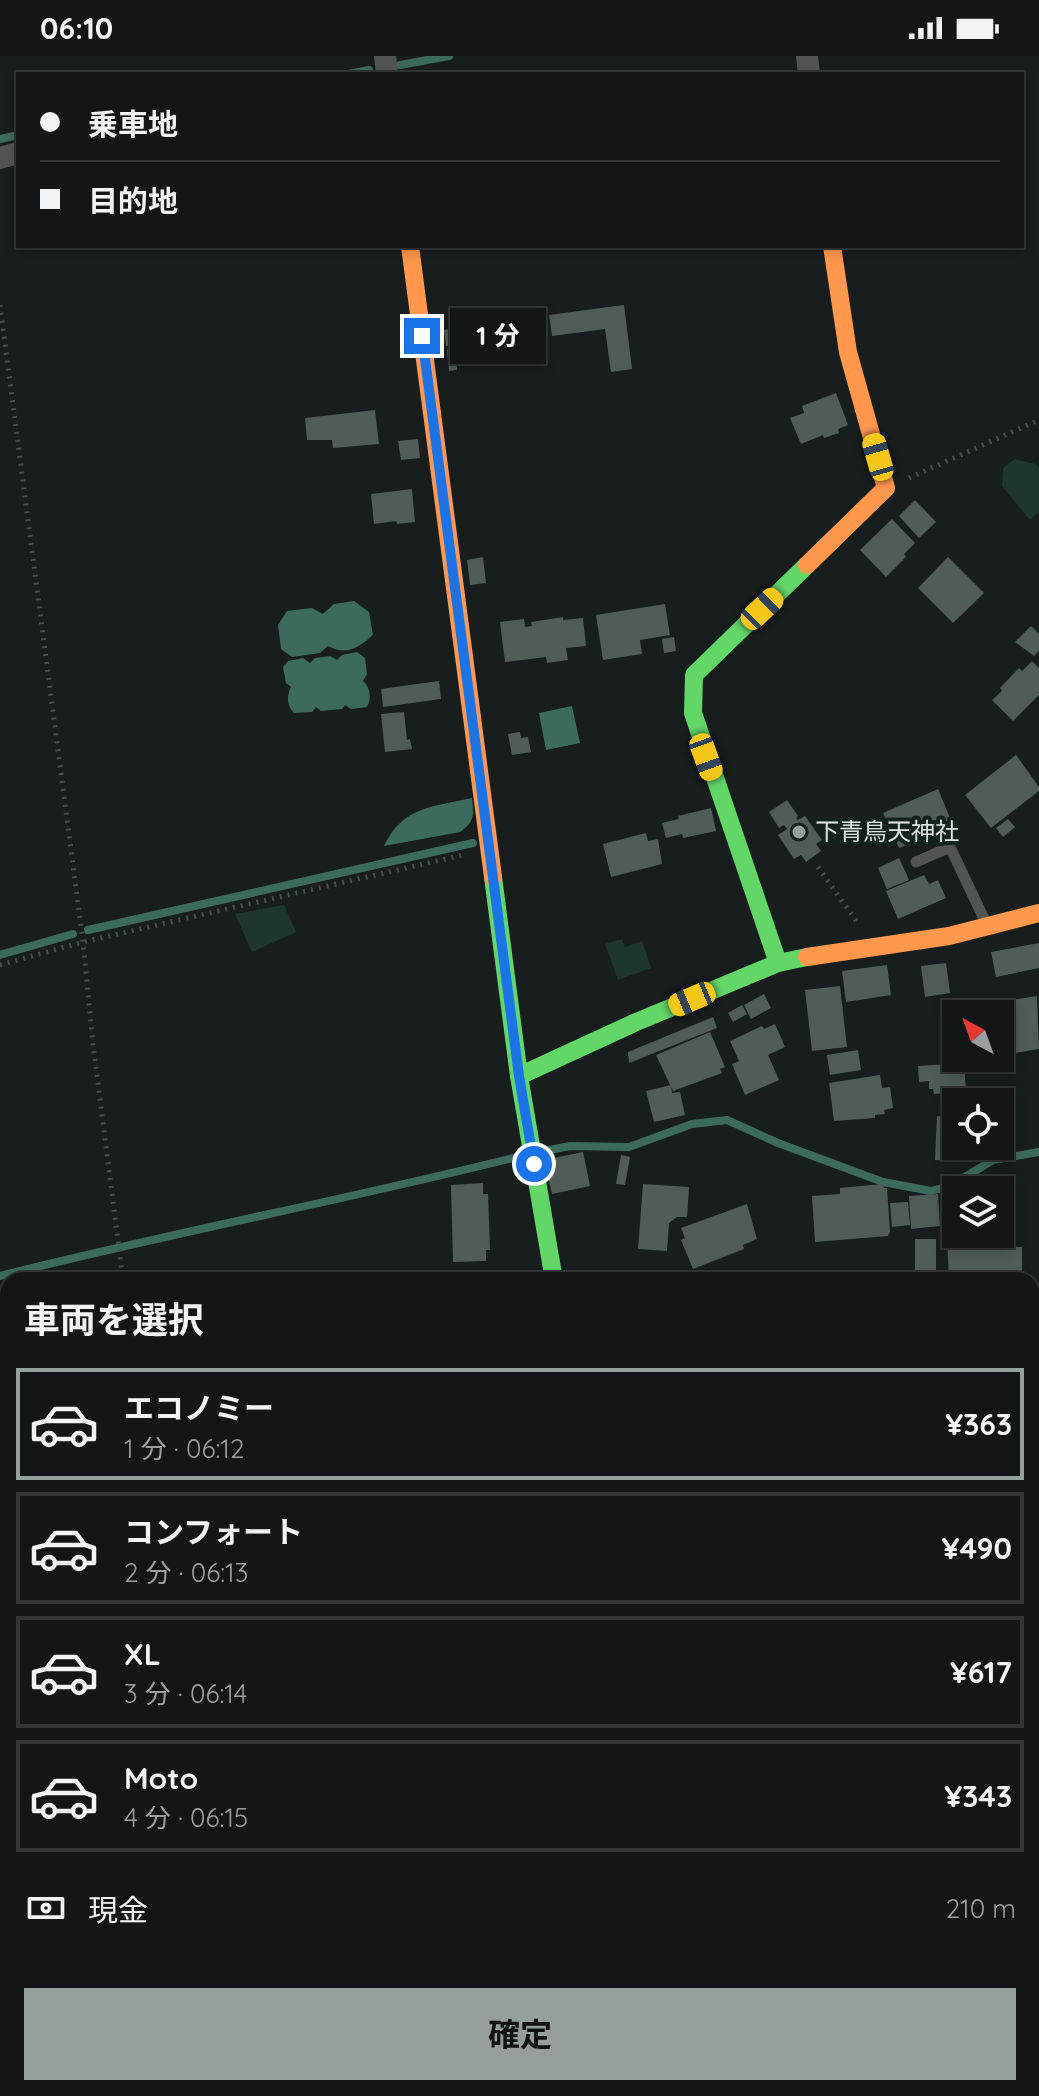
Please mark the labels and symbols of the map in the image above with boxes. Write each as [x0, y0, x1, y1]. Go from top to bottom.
callout: 1 分 [450, 308, 546, 364]
route end [404, 318, 440, 354]
car [860, 431, 896, 483]
car [736, 584, 788, 634]
car [687, 730, 725, 784]
place label: 下青鳥天神社 [815, 816, 959, 846]
marker: 下青鳥天神社 [790, 823, 808, 841]
car [665, 979, 719, 1019]
north arrow [942, 1000, 1014, 1072]
route start [516, 1146, 552, 1182]

